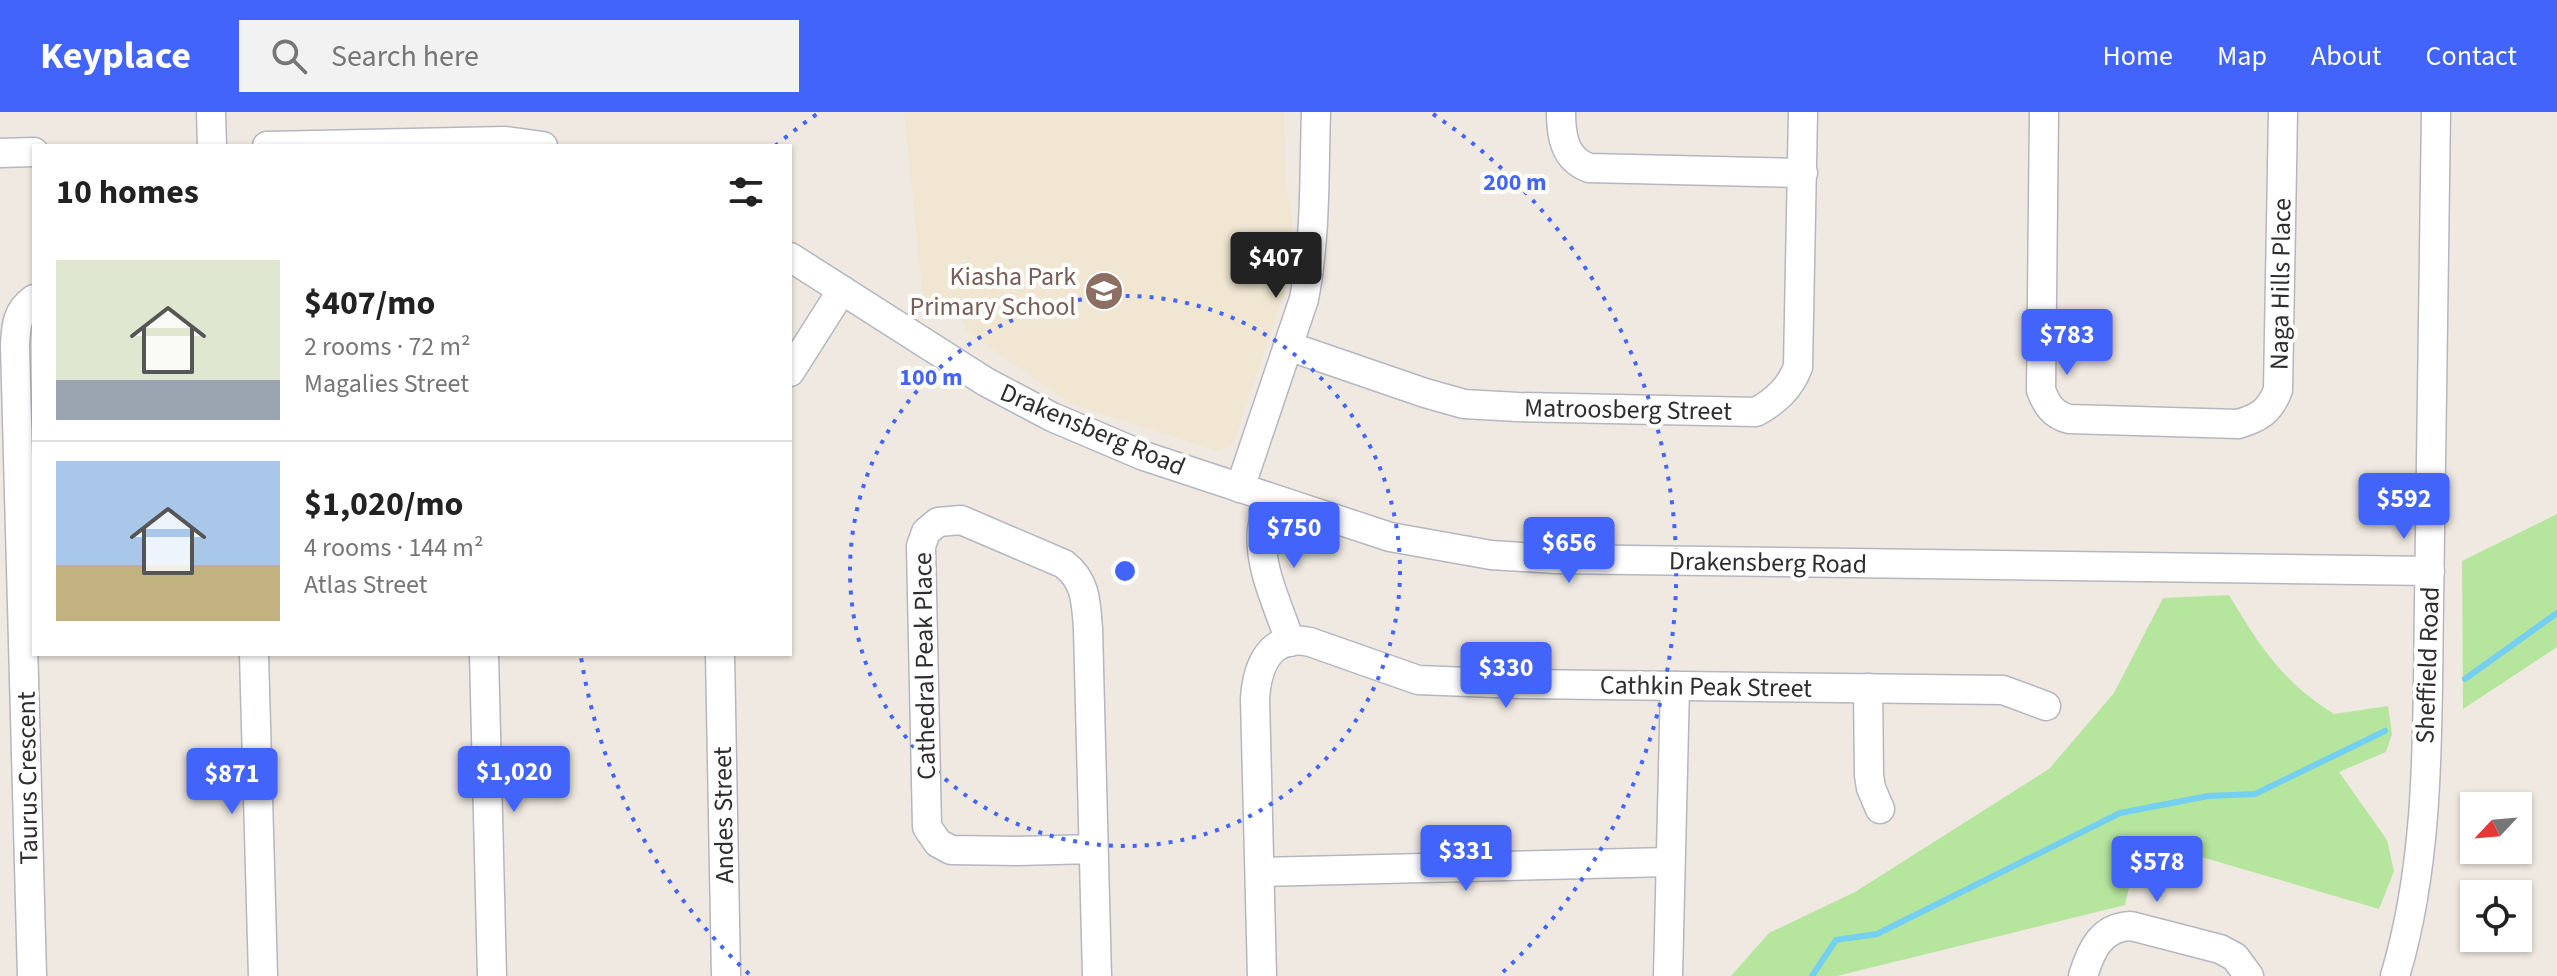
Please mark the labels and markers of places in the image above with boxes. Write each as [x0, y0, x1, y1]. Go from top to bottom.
pin: $407 [1229, 232, 1323, 300]
place label: Kiasha Park Primary School [909, 258, 1076, 325]
school or university icon: Kiasha Park Primary School [1083, 270, 1125, 312]
pin: $783 [2020, 309, 2114, 377]
pin: $592 [2357, 473, 2451, 541]
pin: $750 [1247, 502, 1341, 570]
pin: $656 [1522, 517, 1616, 585]
centre of rings [1111, 557, 1139, 585]
pin: $330 [1459, 642, 1553, 710]
pin: $1,020 [449, 746, 579, 814]
pin: $871 [185, 748, 279, 816]
pin: $331 [1419, 825, 1513, 893]
pin: $578 [2110, 836, 2204, 904]

